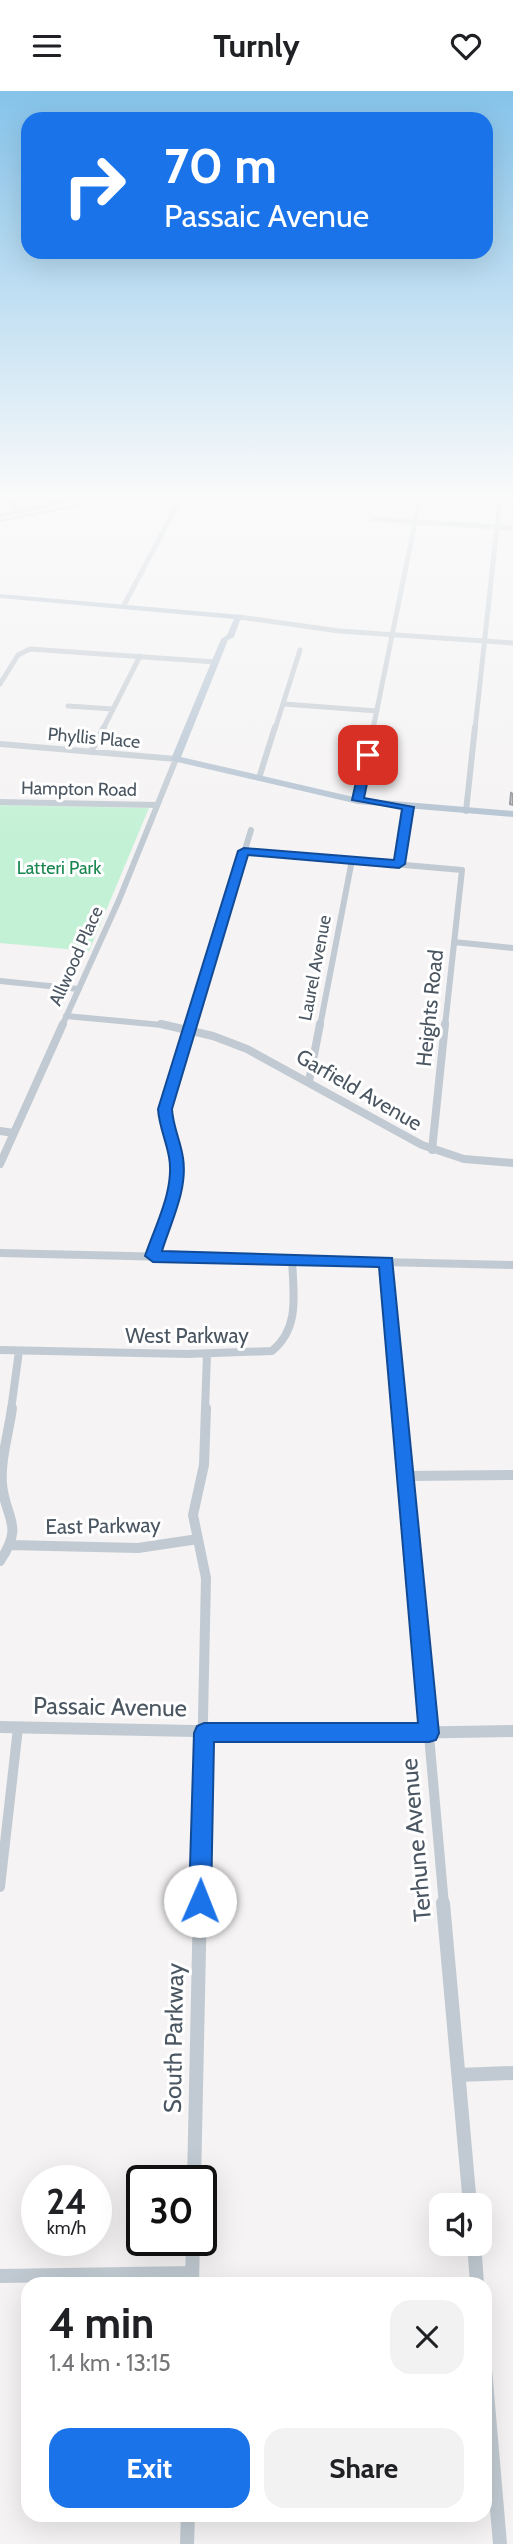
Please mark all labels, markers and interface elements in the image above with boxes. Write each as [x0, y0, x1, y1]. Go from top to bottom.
text: Turnly [213, 26, 300, 65]
icon: menu [28, 27, 66, 65]
icon: heart [447, 27, 485, 65]
text: 70 m [164, 136, 277, 195]
icon: right [49, 140, 140, 231]
text: Passaic Avenue [164, 196, 369, 235]
street label: Phyllis Place [47, 723, 141, 753]
pin [338, 725, 398, 785]
icon: arrive [349, 736, 387, 774]
street label: Hampton Road [21, 777, 137, 801]
park label: Latteri Park [17, 857, 102, 879]
street label: Allwood Place [44, 903, 108, 1009]
street label: Laurel Avenue [294, 913, 336, 1023]
street label: Heights Road [411, 948, 448, 1068]
street label: Garfield Avenue [292, 1044, 427, 1136]
street label: West Parkway [125, 1323, 249, 1348]
street label: East Parkway [45, 1512, 161, 1539]
street label: Passaic Avenue [33, 1691, 187, 1722]
street label: Terhune Avenue [394, 1757, 437, 1923]
position arrow [163, 1864, 237, 1938]
street label: South Parkway [158, 1963, 189, 2113]
speed limit sign: 30 [126, 2165, 217, 2256]
text: 24 [46, 2180, 87, 2223]
map controls [429, 2193, 492, 2256]
button: sound [429, 2193, 492, 2256]
text: km/h [47, 2217, 86, 2239]
text: 4 min [49, 2297, 154, 2349]
button: close [390, 2300, 464, 2374]
text: 1.4 km · 13:15 [49, 2349, 171, 2377]
button: Exit [49, 2428, 250, 2508]
button: Share [264, 2428, 464, 2508]

